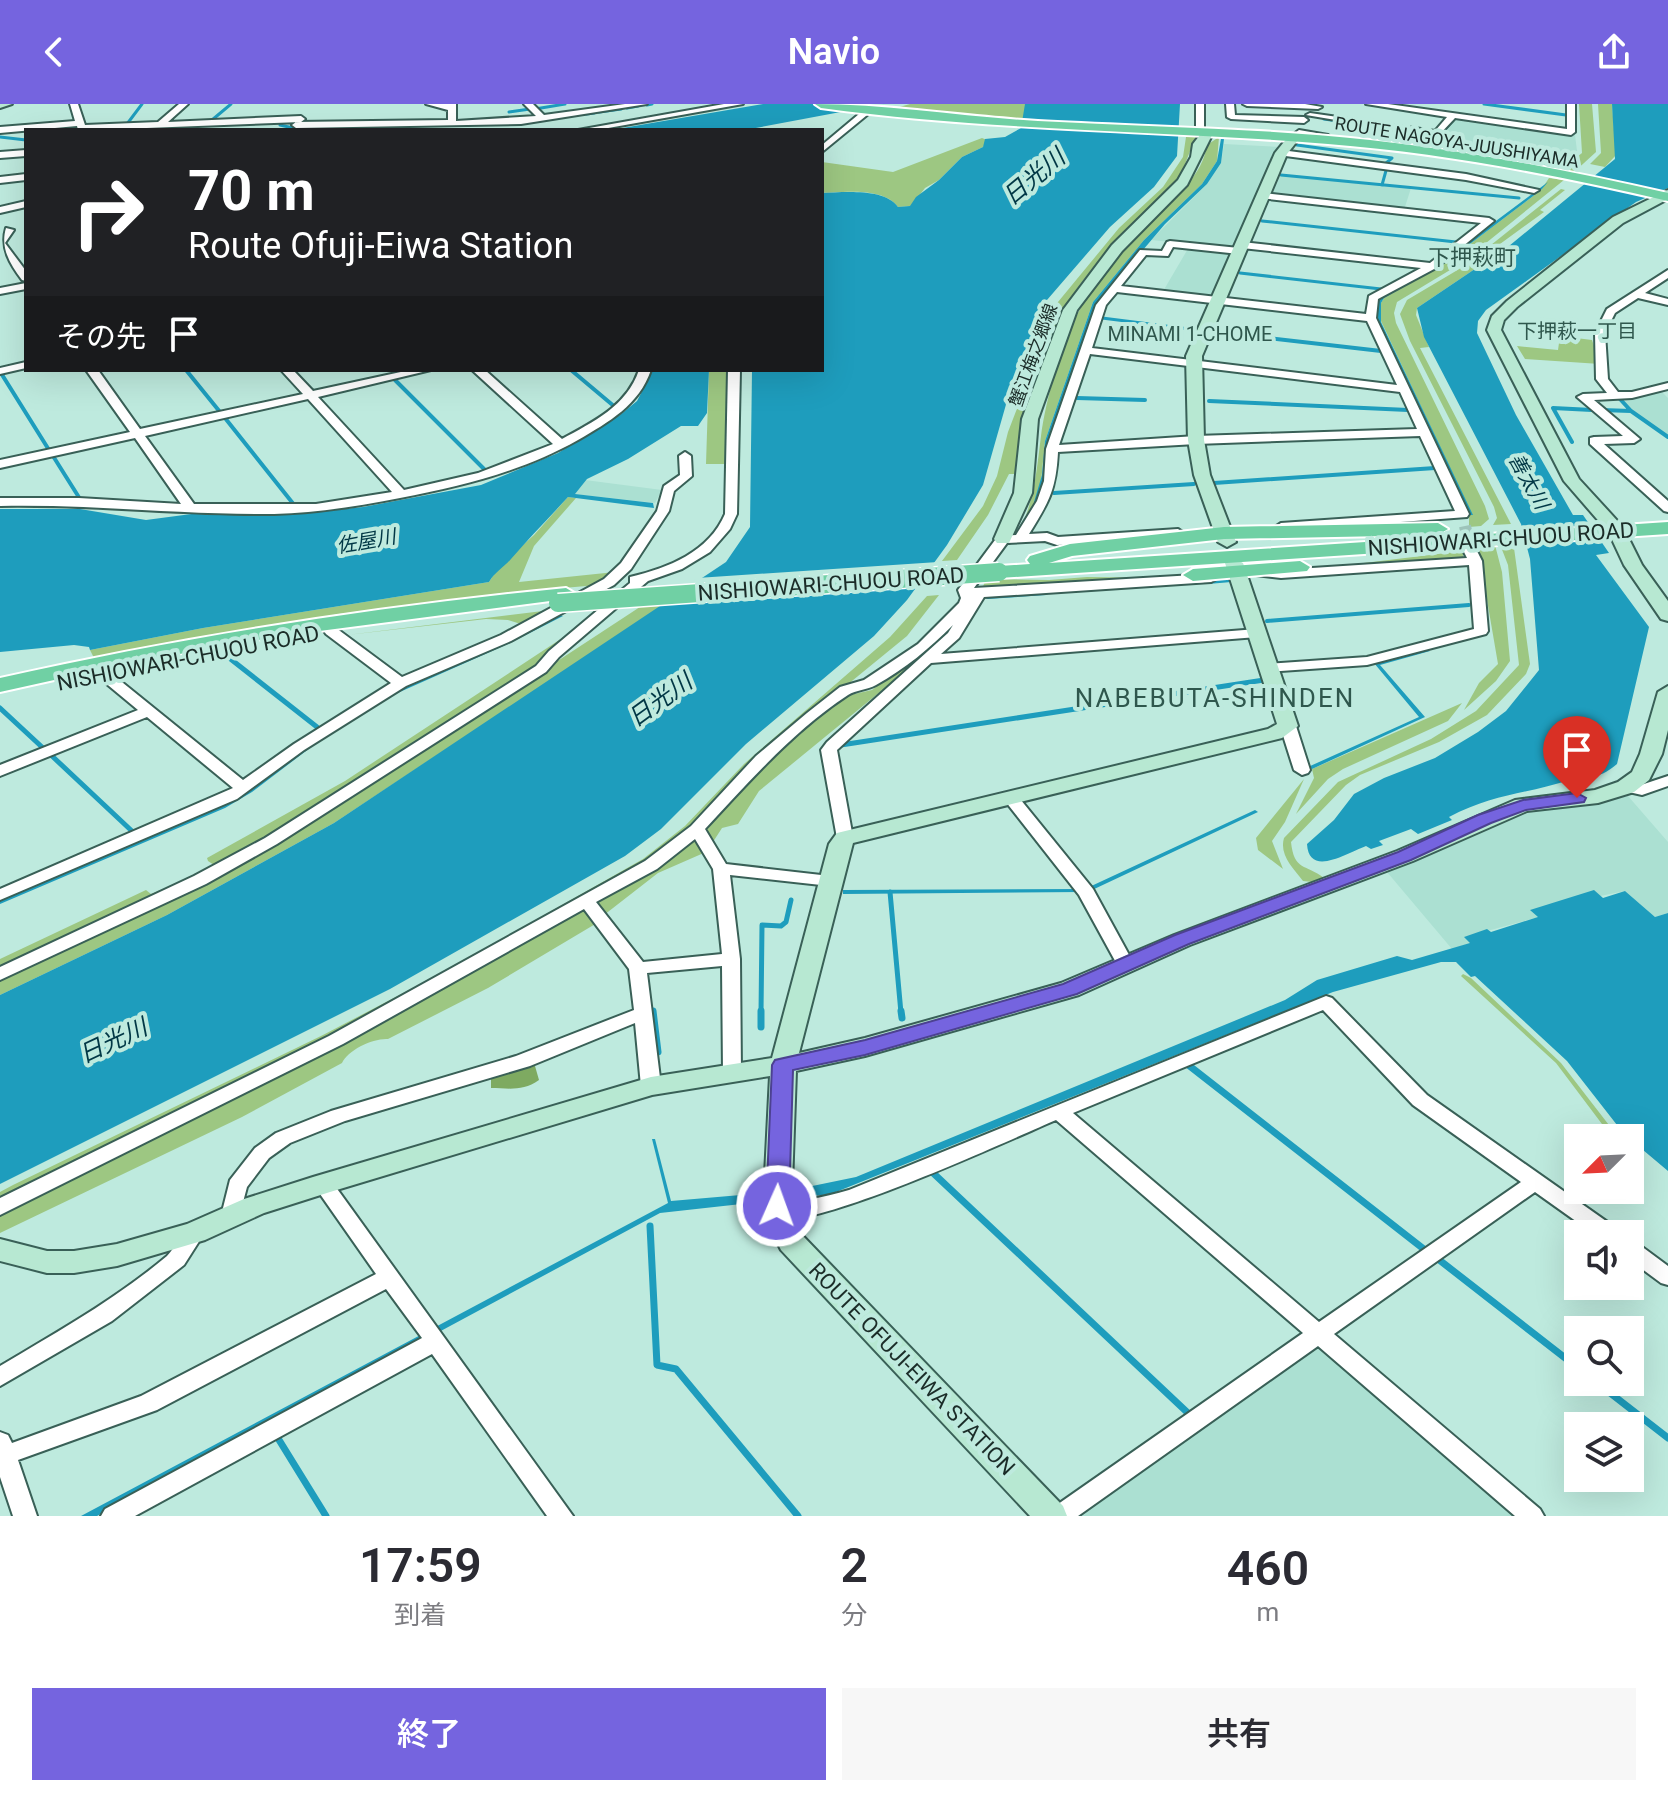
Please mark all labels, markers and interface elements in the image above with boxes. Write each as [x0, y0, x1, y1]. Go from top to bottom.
icon: back [32, 30, 76, 74]
icon: share [1592, 30, 1636, 74]
text: Navio [788, 31, 880, 73]
street label: ROUTE NAGOYA-JUUSHIYAMA [1333, 112, 1581, 172]
water label: 日光川 [997, 141, 1073, 211]
text: 70 m [188, 158, 315, 224]
icon: right [56, 160, 160, 264]
text: Route Ofuji-Eiwa Station [188, 225, 573, 267]
district label: 下押萩町 [1428, 245, 1516, 270]
street label: 蟹江梅之郷線 [1005, 301, 1061, 409]
icon: arrive [162, 312, 206, 356]
text: その先 [56, 319, 146, 354]
district label: 下押萩一丁目 [1517, 319, 1637, 343]
district label: MINAMI 1-CHOME [1108, 322, 1272, 346]
water label: 善太川 [1504, 449, 1555, 515]
street label: NISHIOWARI-CHUOU ROAD [1367, 517, 1635, 561]
water label: 佐屋川 [334, 524, 400, 558]
street label: NISHIOWARI-CHUOU ROAD [697, 562, 965, 606]
street label: NISHIOWARI-CHUOU ROAD [55, 620, 321, 696]
water label: 日光川 [623, 666, 700, 732]
district label: NABEBUTA-SHINDEN [1075, 683, 1355, 713]
pin [1543, 716, 1611, 798]
icon: arrive [1555, 728, 1599, 772]
water label: 日光川 [74, 1012, 154, 1069]
north arrow [1564, 1124, 1644, 1204]
map controls [1564, 1124, 1644, 1492]
position arrow [735, 1164, 819, 1248]
button: sound [1564, 1220, 1644, 1300]
street label: ROUTE OFUJI-EIWA STATION [804, 1258, 1020, 1480]
button: search [1564, 1316, 1644, 1396]
button: layers [1564, 1412, 1644, 1492]
text: 17:59 [359, 1537, 482, 1594]
text: 2 [841, 1537, 868, 1594]
text: 460 [1227, 1540, 1309, 1597]
text: m [1257, 1597, 1279, 1627]
text: 到着 [394, 1600, 446, 1630]
text: 分 [841, 1600, 867, 1630]
button: 終了 [32, 1688, 826, 1780]
button: 共有 [842, 1688, 1636, 1780]

